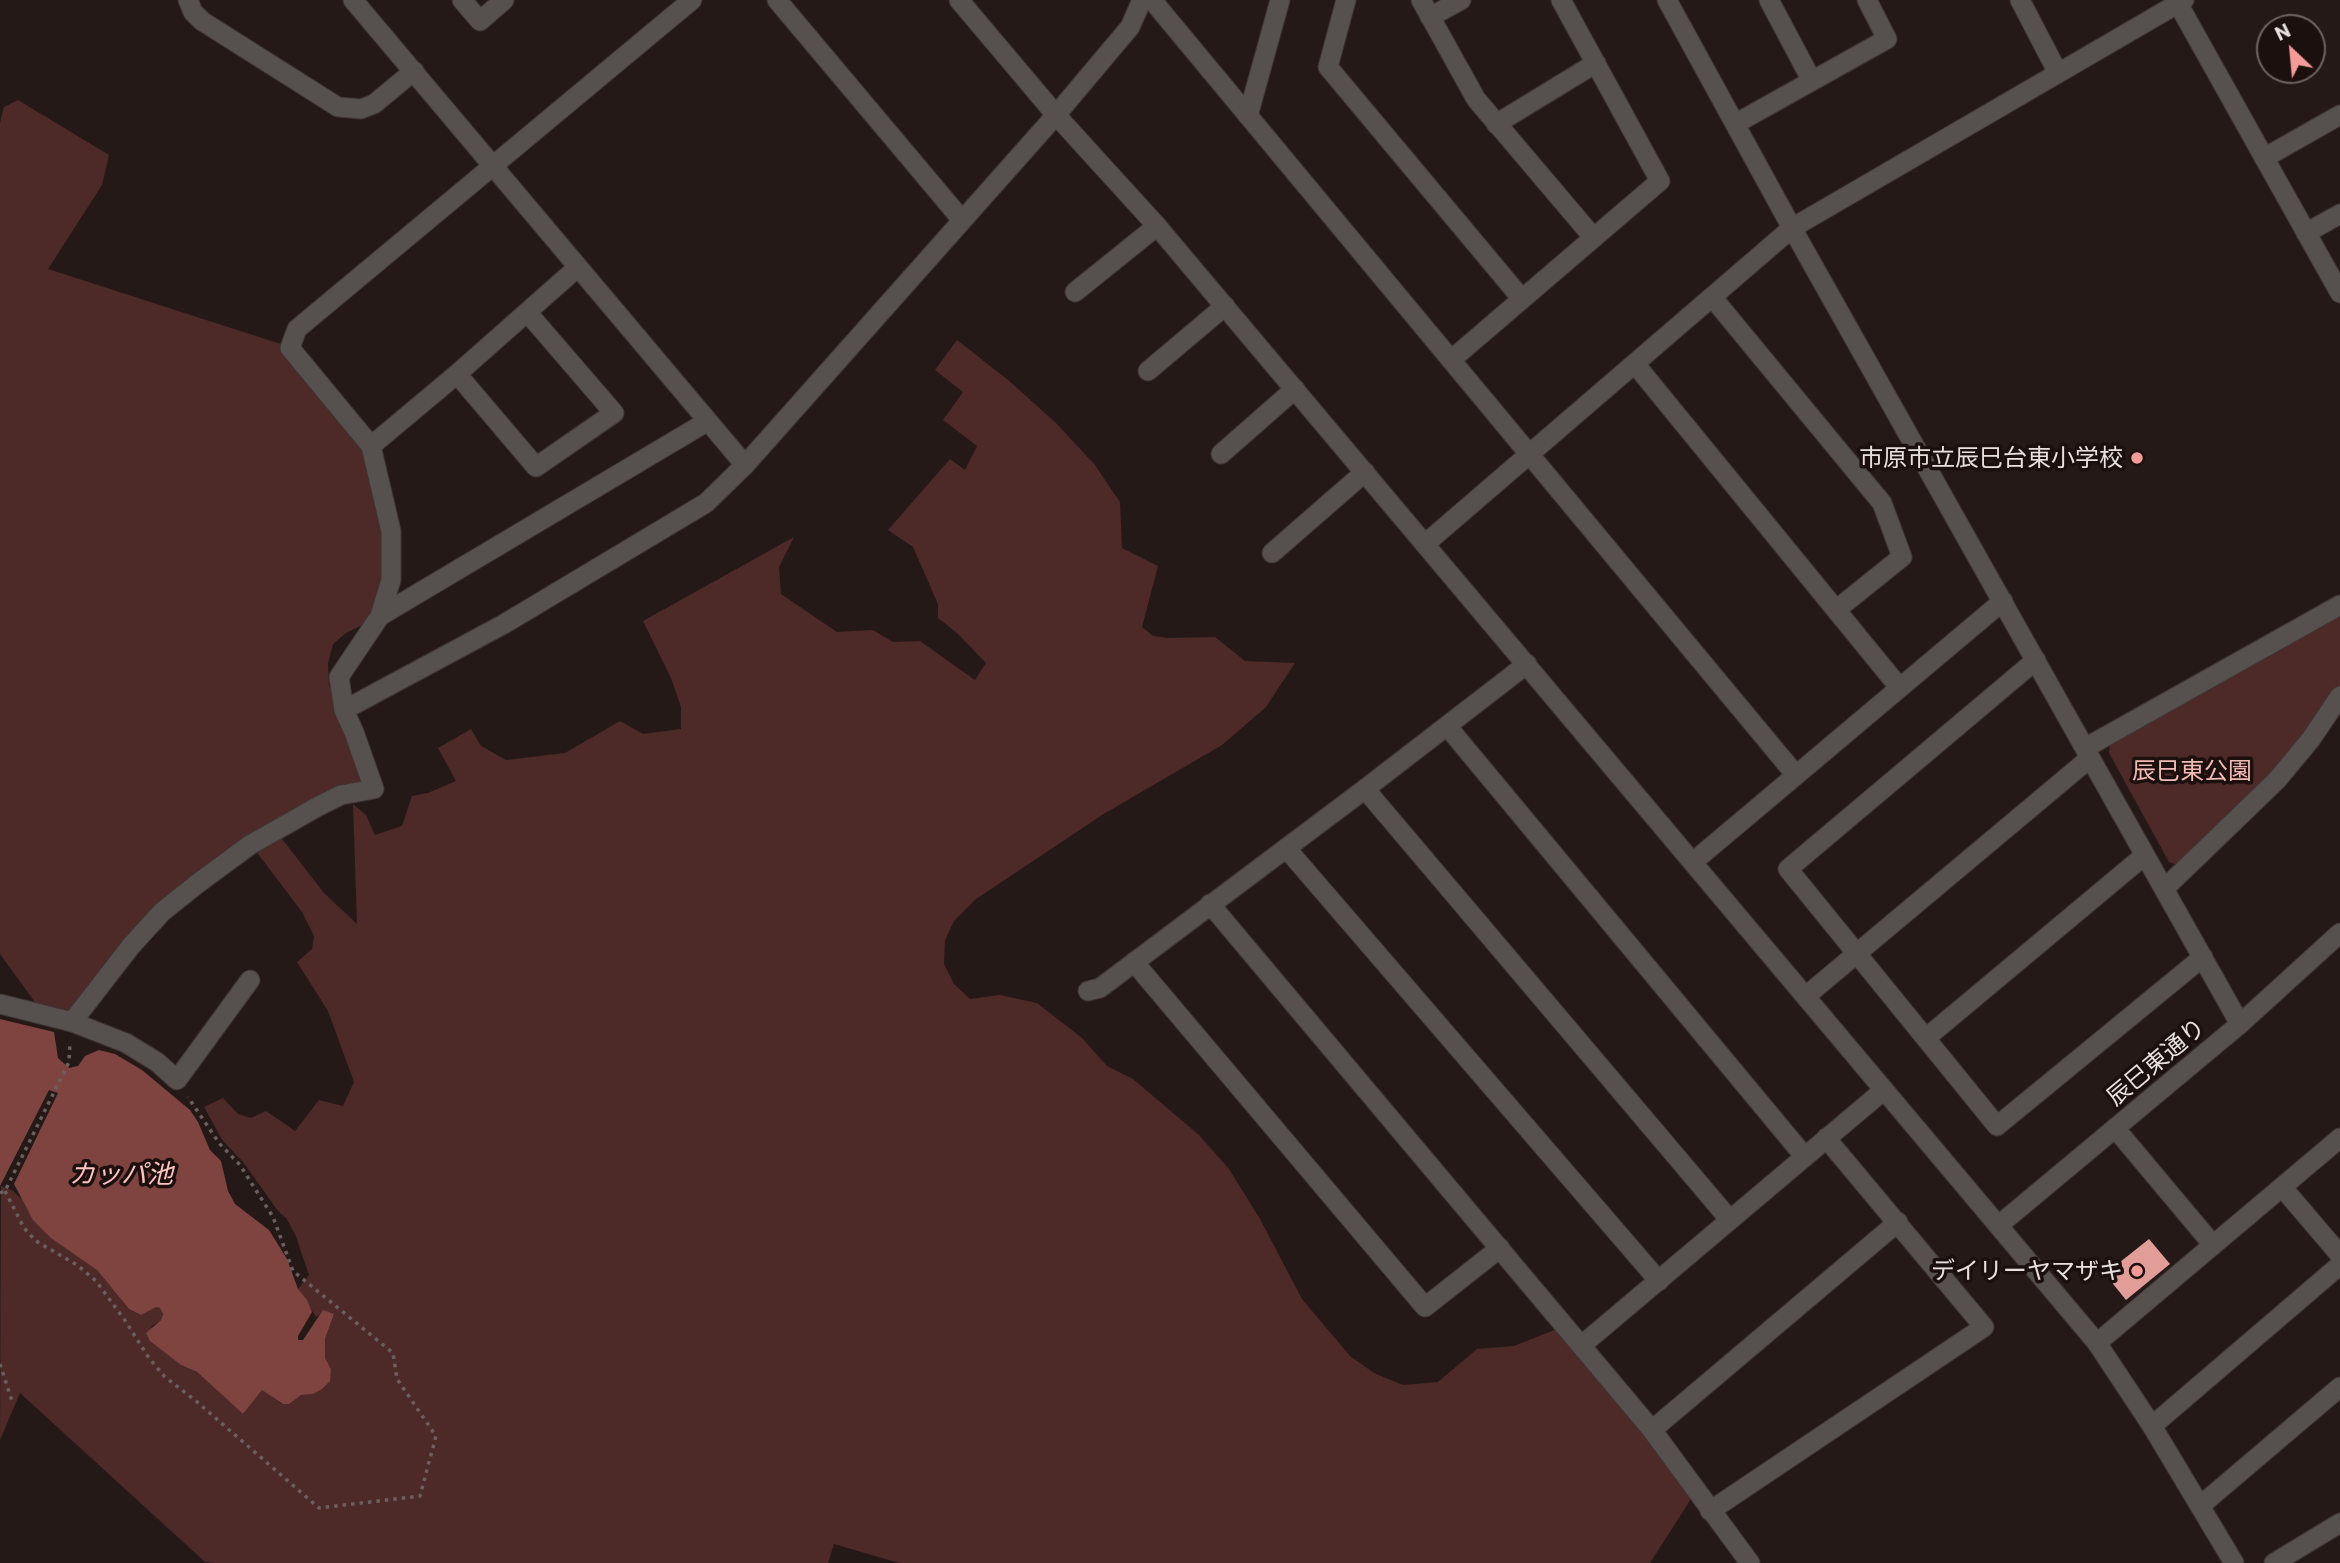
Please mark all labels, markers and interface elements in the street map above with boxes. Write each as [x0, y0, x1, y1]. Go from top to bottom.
north arrow [2256, 14, 2326, 84]
text: N [2271, 18, 2294, 45]
place label: 市原市立辰巳台東小学校 [1859, 444, 2123, 472]
marker: 市原市立辰巳台東小学校 [2129, 450, 2145, 466]
park label: 辰巳東公園 [2132, 757, 2252, 785]
street label: 辰巳東通り [2101, 1012, 2211, 1112]
water label: カッパ池 [69, 1158, 173, 1190]
place label: デイリーヤマザキ [1931, 1257, 2123, 1285]
marker: デイリーヤマザキ [2129, 1263, 2145, 1279]

